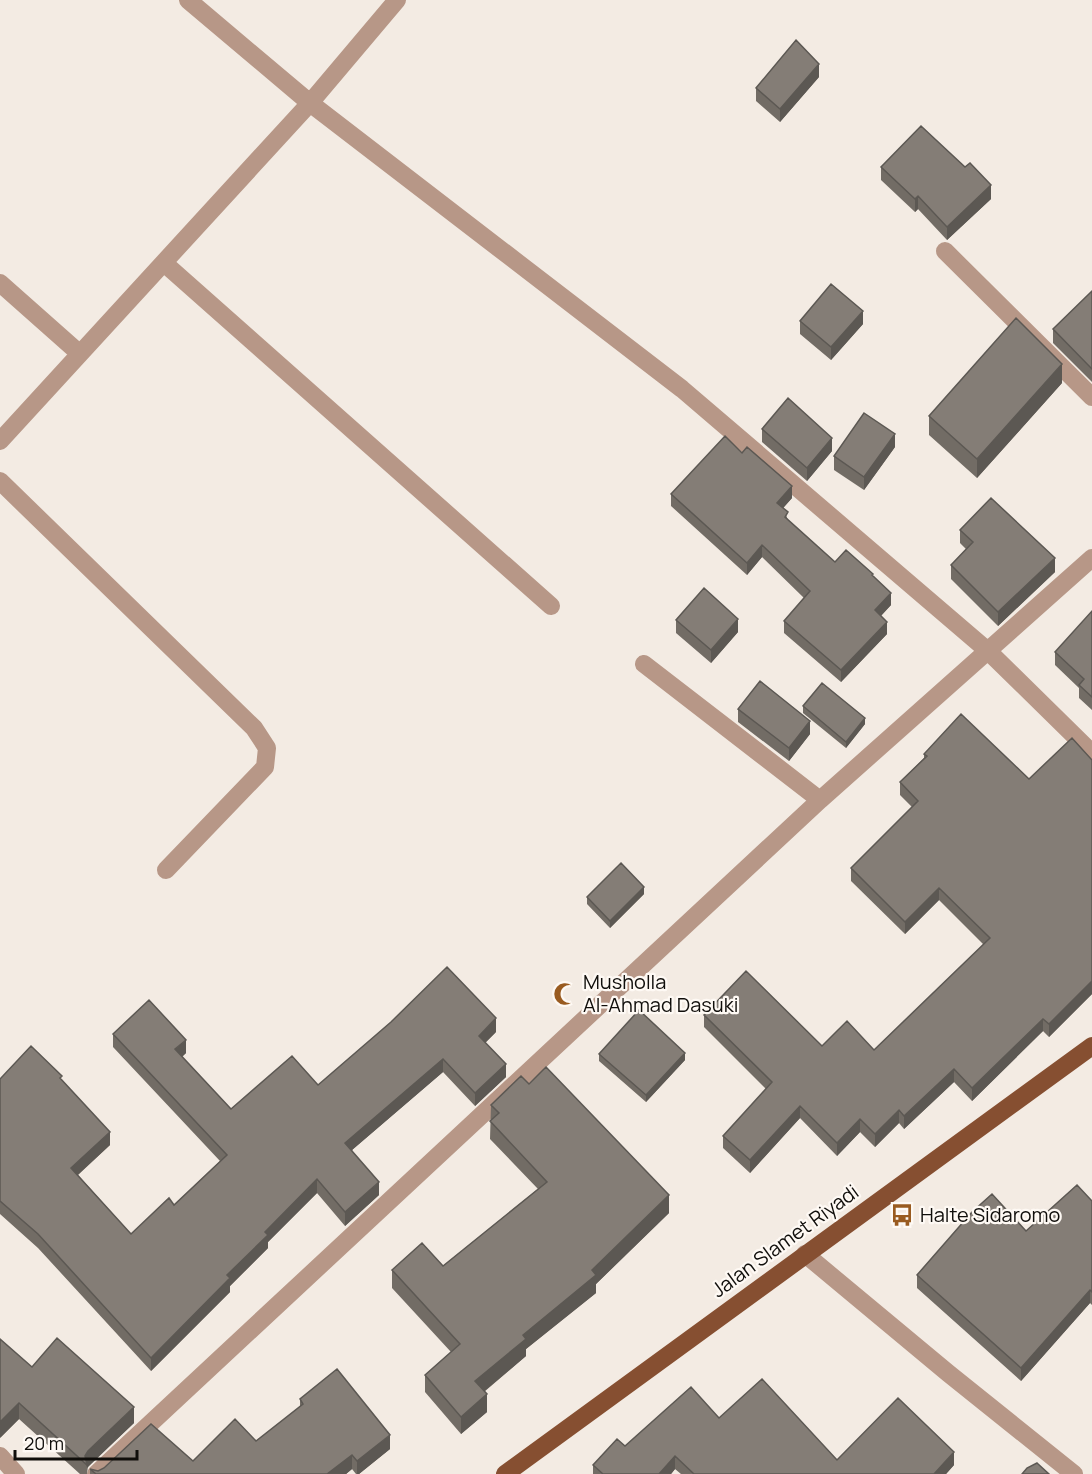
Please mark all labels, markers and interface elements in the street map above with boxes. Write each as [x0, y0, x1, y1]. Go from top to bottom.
place label: Musholla Al-Ahmad Dasuki [583, 968, 738, 1018]
mosque icon: Musholla Al-Ahmad Dasuki [552, 981, 578, 1007]
street label: Jalan Slamet Riyadi [706, 1178, 864, 1303]
place label: Halte Sidaromo [920, 1201, 1060, 1228]
bus stop icon: Halte Sidaromo [889, 1202, 915, 1228]
scale bar [15, 1423, 136, 1461]
text: 20 m [24, 1431, 64, 1455]

